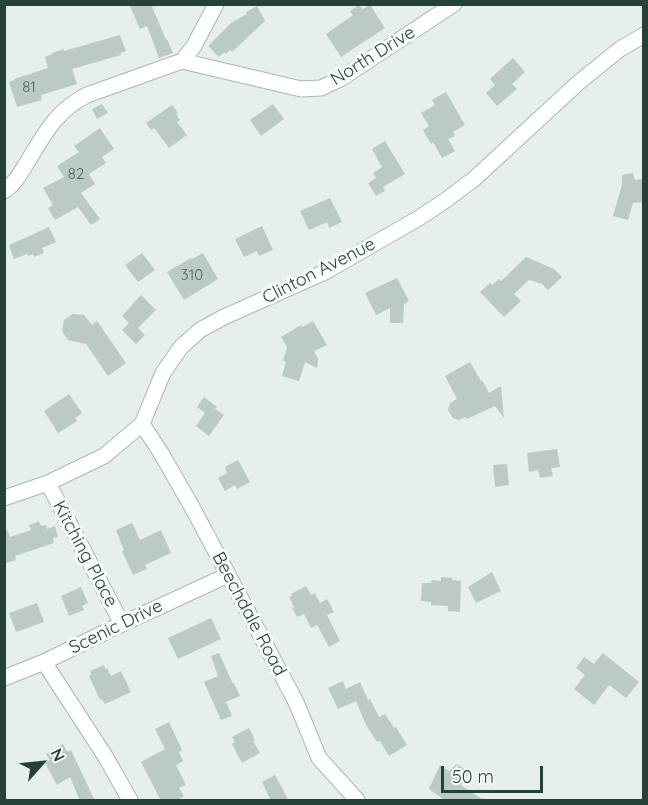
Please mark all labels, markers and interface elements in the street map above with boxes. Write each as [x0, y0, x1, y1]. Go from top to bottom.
street label: North Drive [327, 22, 419, 90]
house number: 81 [22, 78, 36, 96]
house number: 82 [68, 165, 84, 183]
street label: Clinton Avenue [259, 233, 379, 309]
house number: 310 [181, 266, 203, 284]
street label: Kitching Place [48, 497, 122, 611]
street label: Beechdale Road [207, 548, 291, 680]
street label: Scenic Drive [66, 595, 166, 659]
north arrow [12, 733, 72, 793]
text: N [46, 745, 70, 765]
scale bar [444, 754, 546, 792]
text: 50 m [452, 765, 494, 788]

